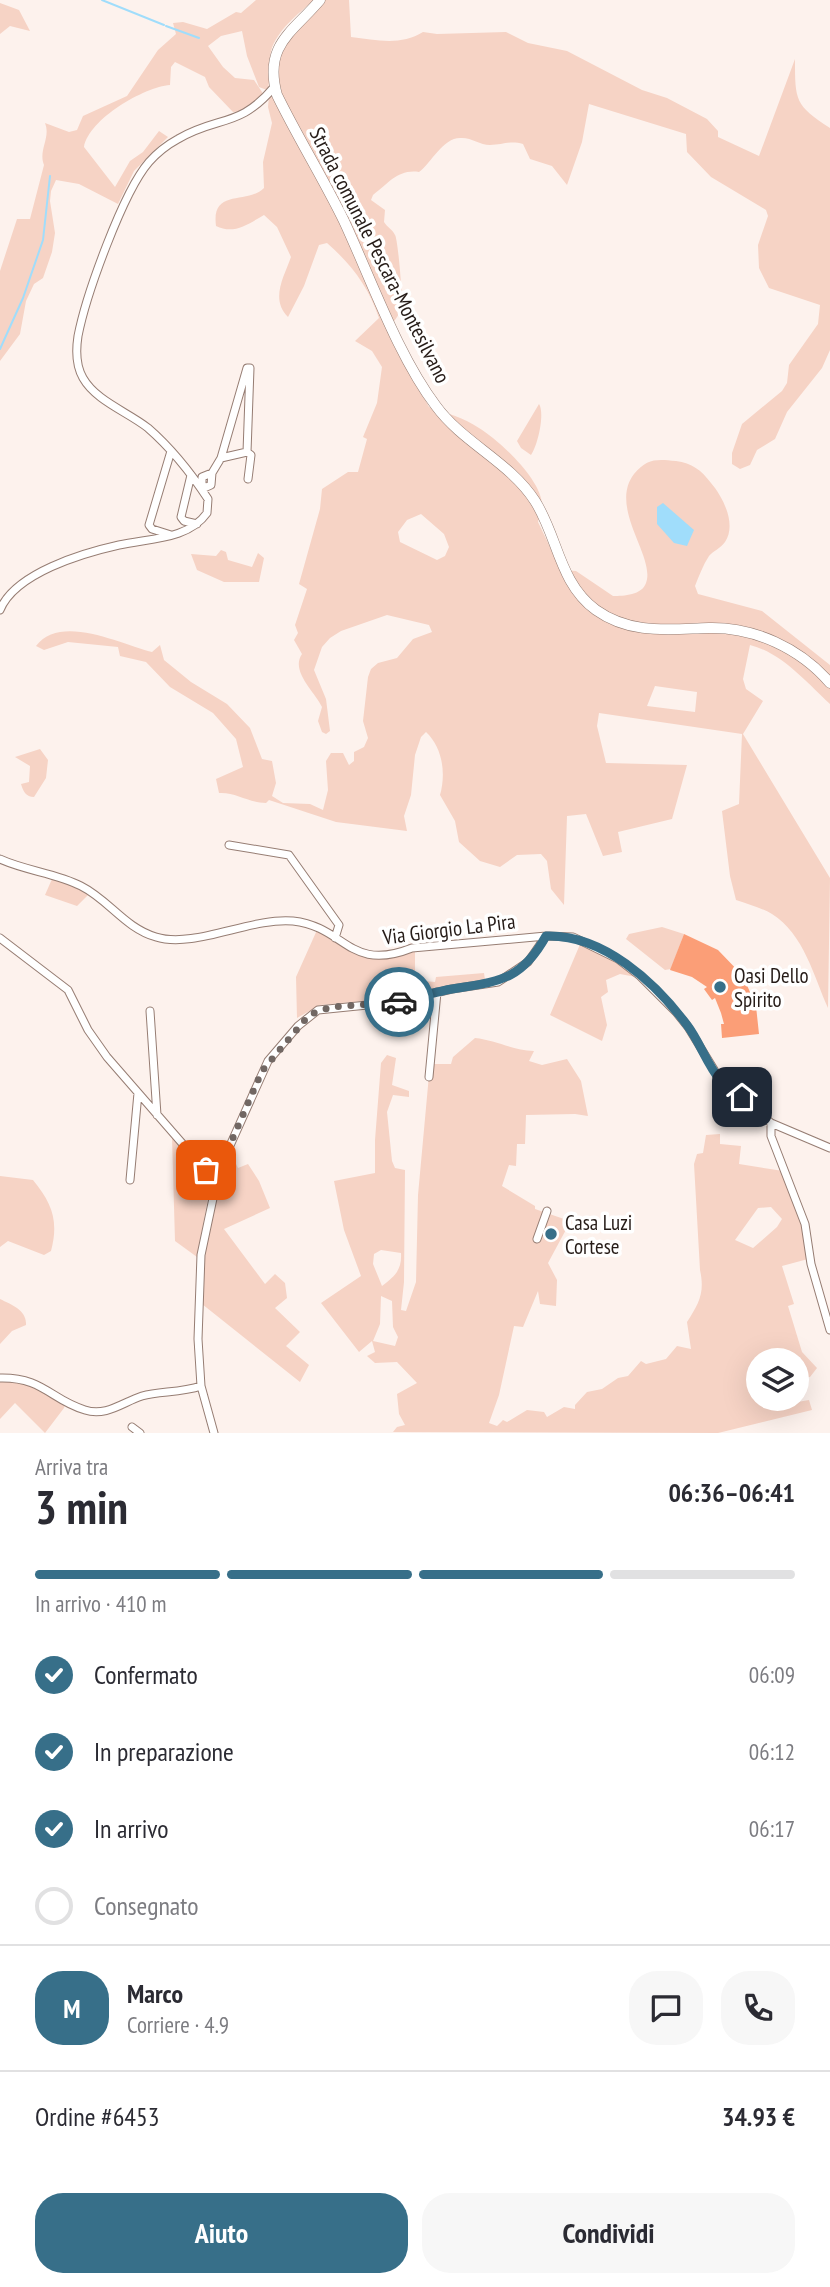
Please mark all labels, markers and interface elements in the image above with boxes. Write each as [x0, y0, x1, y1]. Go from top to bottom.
street label: Strada comunale Pescara-Montesilvano [304, 123, 456, 387]
street label: Via Giorgio La Pira [380, 907, 517, 951]
place label: Oasi Dello Spirito [734, 962, 809, 1013]
courier [364, 967, 434, 1037]
marker: Oasi Dello Spirito [712, 979, 728, 995]
icon: car [380, 983, 418, 1021]
pin [712, 1067, 772, 1127]
icon: home [723, 1078, 761, 1116]
pin [176, 1140, 236, 1200]
icon: bag [187, 1151, 225, 1189]
place label: Casa Luzi Cortese [565, 1209, 632, 1260]
marker: Casa Luzi Cortese [543, 1226, 559, 1242]
map controls [746, 1348, 809, 1411]
button: layers [746, 1348, 809, 1411]
text: Arriva tra [35, 1452, 108, 1481]
text: 06:36–06:41 [668, 1476, 795, 1509]
text: 3 min [35, 1477, 128, 1537]
text: In arrivo · 410 m [35, 1589, 167, 1618]
icon: check [35, 1656, 73, 1694]
text: Confermato [94, 1658, 198, 1691]
text: 06:09 [749, 1660, 795, 1689]
icon: check [35, 1733, 73, 1771]
text: In preparazione [94, 1735, 234, 1768]
text: 06:12 [749, 1737, 795, 1766]
icon: check [35, 1810, 73, 1848]
text: In arrivo [94, 1812, 169, 1845]
text: 06:17 [749, 1814, 795, 1843]
text: Consegnato [94, 1889, 198, 1922]
button: chat [629, 1971, 703, 2045]
button: phone [721, 1971, 795, 2045]
text: Marco [127, 1977, 183, 2010]
text: M [63, 1992, 81, 2025]
text: Corriere · 4.9 [127, 2010, 229, 2039]
text: Ordine #6453 [35, 2100, 159, 2133]
text: 34.93 € [722, 2100, 795, 2133]
button: Aiuto [35, 2193, 408, 2273]
button: Condividi [422, 2193, 795, 2273]

